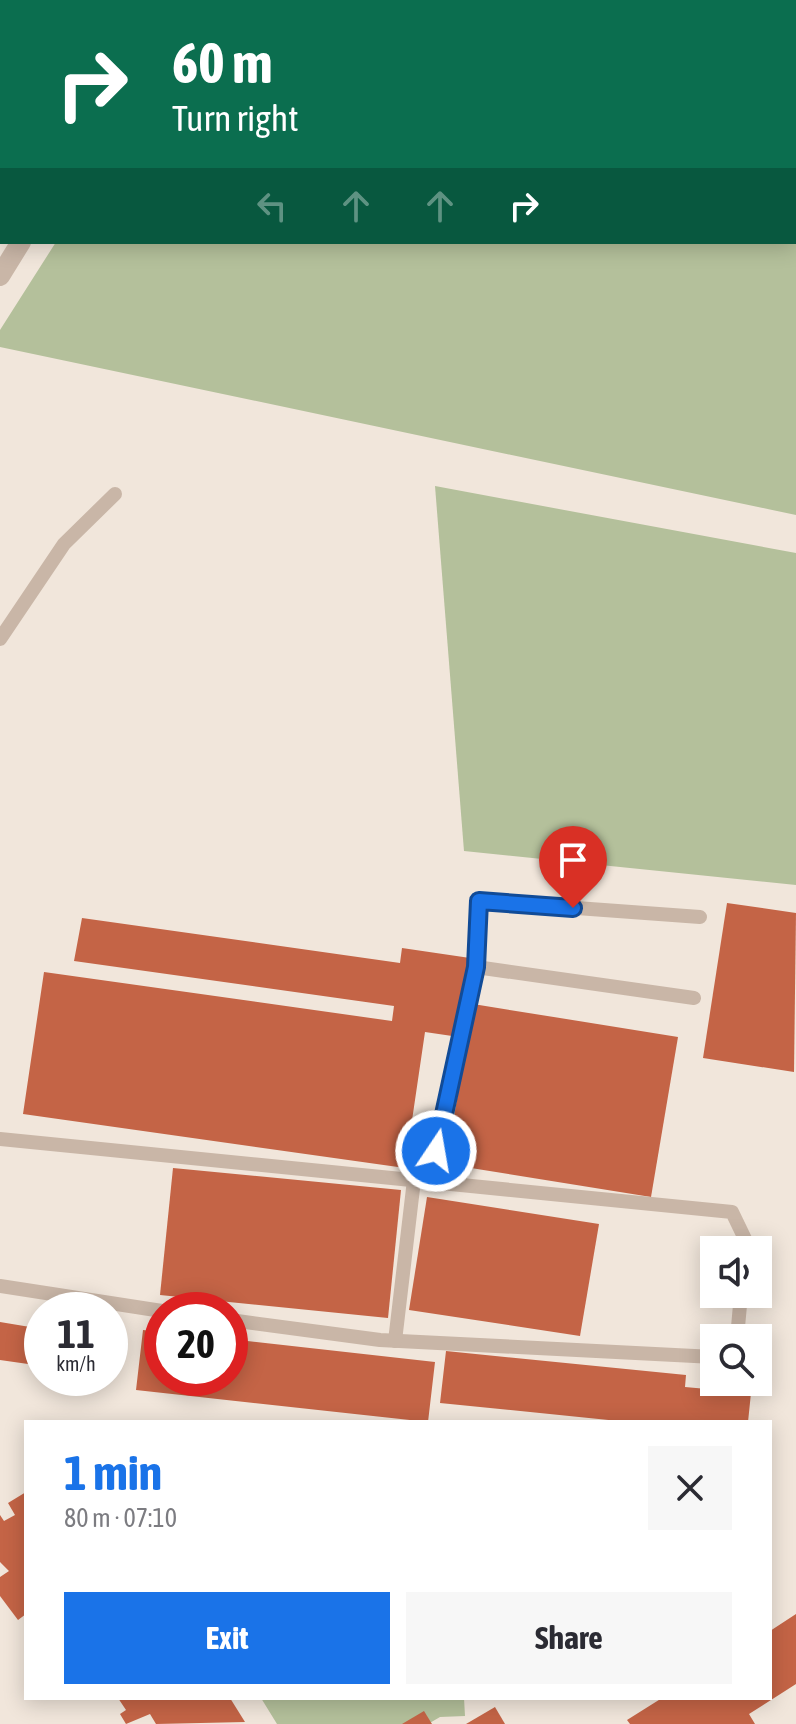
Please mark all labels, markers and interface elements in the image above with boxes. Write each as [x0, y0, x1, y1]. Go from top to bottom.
text: 60 m [172, 31, 273, 95]
icon: right [40, 32, 144, 136]
text: Turn right [172, 97, 299, 139]
icon: left [250, 184, 294, 228]
icon: ahead [334, 184, 378, 228]
icon: ahead [418, 184, 462, 228]
icon: right [502, 184, 546, 228]
pin [539, 826, 607, 908]
icon: arrive [551, 838, 595, 882]
position arrow [394, 1109, 478, 1193]
map controls [700, 1236, 772, 1396]
button: sound [700, 1236, 772, 1308]
speed limit sign: 20 [144, 1292, 248, 1396]
text: 11 [57, 1311, 95, 1356]
button: search [700, 1324, 772, 1396]
text: km/h [56, 1352, 96, 1375]
text: 1 min [64, 1445, 162, 1500]
button: close [648, 1446, 732, 1530]
text: 80 m · 07:10 [64, 1503, 177, 1533]
button: Exit [64, 1592, 390, 1684]
button: Share [406, 1592, 732, 1684]

